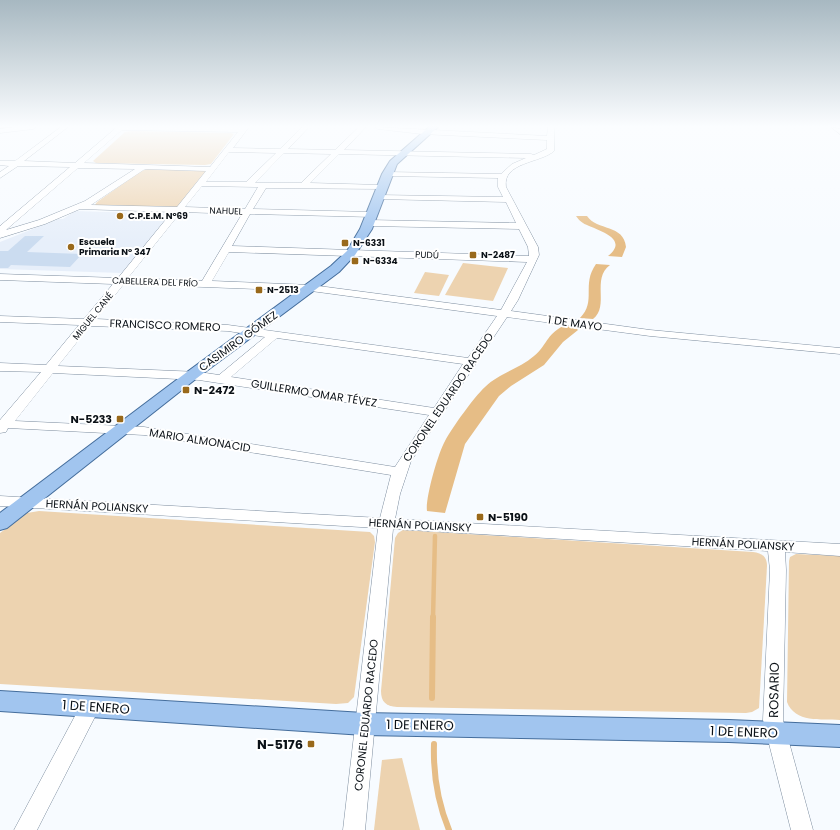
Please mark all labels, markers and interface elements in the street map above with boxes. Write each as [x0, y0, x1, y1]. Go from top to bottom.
street label: NAHUEL [209, 204, 243, 218]
place label: C.P.E.M. Nº69 [128, 210, 188, 222]
marker: C.P.E.M. Nº69 [115, 211, 125, 221]
place label: Escuela Primaria N° 347 [79, 236, 151, 258]
place label: N-6331 [353, 237, 385, 249]
marker: N-6331 [340, 238, 350, 248]
marker: Escuela Primaria N° 347 [66, 242, 76, 252]
street label: PUDÚ [415, 249, 439, 261]
place label: N-2487 [481, 249, 515, 261]
marker: N-2487 [468, 250, 478, 260]
place label: N-6334 [363, 255, 398, 267]
marker: N-6334 [350, 256, 360, 266]
street label: CABELLERA DEL FRÍO [112, 275, 198, 289]
place label: N-2513 [267, 284, 299, 296]
marker: N-2513 [254, 285, 264, 295]
street label: MIGUEL CANÉ [70, 289, 116, 342]
street label: CASIMIRO GÓMEZ [195, 307, 281, 375]
street label: 1 DE MAYO [547, 311, 604, 335]
street label: FRANCISCO ROMERO [109, 315, 221, 335]
street label: CORONEL EDUARDO RACEDO [399, 329, 497, 465]
street label: GUILLERMO OMAR TÉVEZ [250, 375, 378, 411]
place label: N-2472 [194, 382, 235, 398]
marker: N-2472 [181, 385, 191, 395]
place label: N-5233 [71, 411, 112, 427]
marker: N-5233 [115, 414, 125, 424]
street label: MARIO ALMONACID [148, 424, 252, 456]
street label: HERNÁN POLIANSKY [45, 495, 149, 517]
place label: N-5190 [488, 509, 528, 525]
marker: N-5190 [475, 512, 485, 522]
street label: HERNÁN POLIANSKY [368, 514, 472, 536]
street label: HERNÁN POLIANSKY [691, 533, 795, 555]
street label: CORONEL EDUARDO RACEDO [350, 638, 382, 792]
street label: ROSARIO [764, 662, 784, 718]
street label: 1 DE ENERO [62, 695, 130, 719]
street label: 1 DE ENERO [386, 715, 454, 735]
street label: 1 DE ENERO [710, 721, 778, 743]
place label: N-5176 [257, 735, 303, 754]
marker: N-5176 [306, 739, 316, 749]

